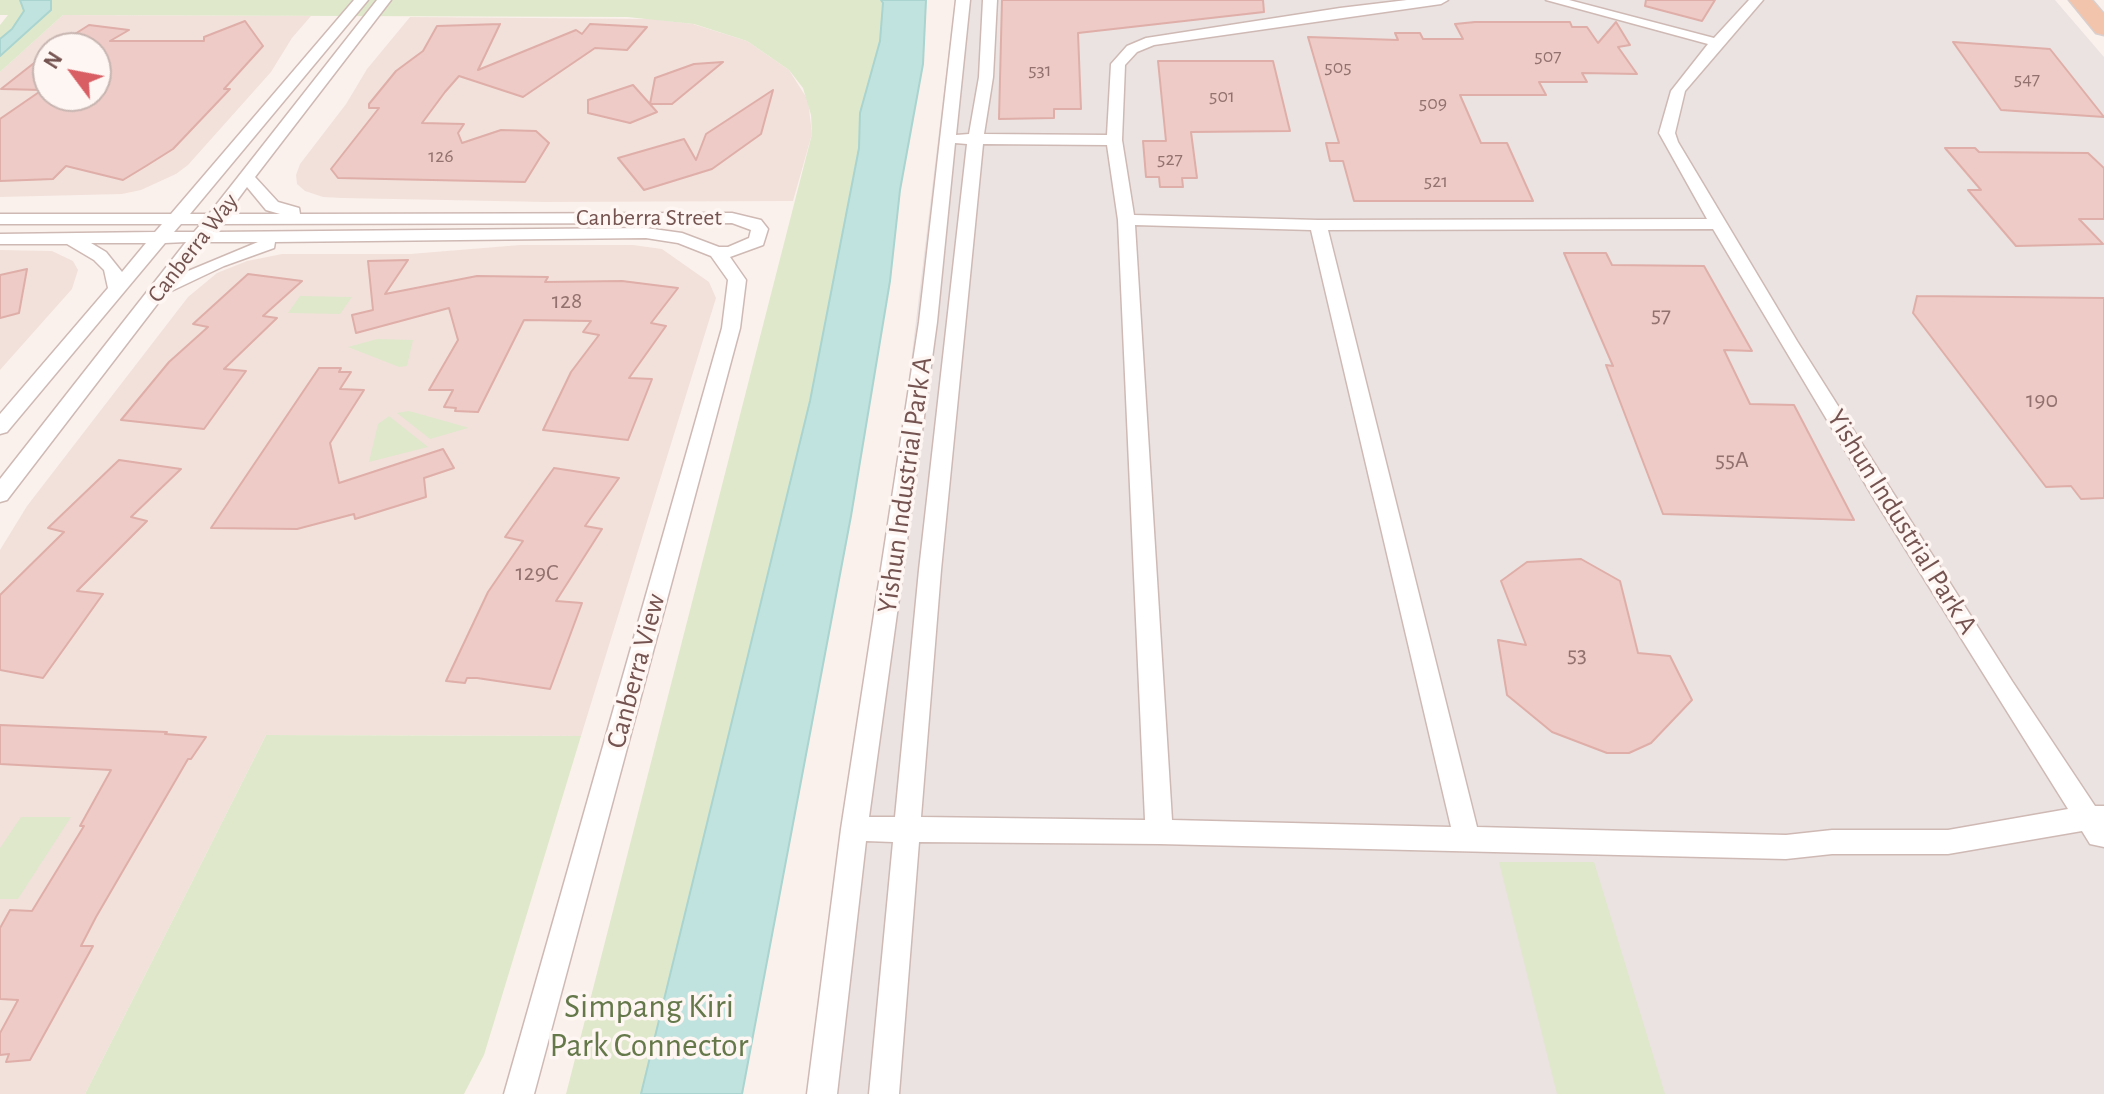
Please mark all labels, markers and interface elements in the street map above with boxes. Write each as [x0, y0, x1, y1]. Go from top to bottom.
north arrow [32, 32, 112, 112]
house number: 507 [1534, 44, 1562, 68]
text: N [40, 48, 67, 73]
house number: 505 [1324, 55, 1352, 79]
house number: 531 [1028, 58, 1052, 82]
house number: 547 [2014, 67, 2040, 91]
house number: 501 [1209, 84, 1235, 108]
house number: 509 [1419, 91, 1447, 115]
house number: 126 [428, 144, 454, 168]
house number: 527 [1157, 147, 1183, 171]
house number: 521 [1424, 169, 1448, 193]
street label: Canberra Way [141, 188, 245, 308]
street label: Canberra Street [576, 204, 722, 232]
house number: 128 [552, 287, 582, 315]
house number: 57 [1651, 301, 1671, 329]
street label: Yishun Industrial Park A [870, 355, 940, 615]
house number: 190 [2026, 386, 2058, 414]
street label: Yishun Industrial Park A [1819, 404, 1985, 640]
house number: 55A [1715, 446, 1749, 474]
house number: 129C [516, 559, 558, 587]
street label: Canberra View [599, 590, 673, 752]
house number: 53 [1567, 641, 1587, 669]
park label: Simpang Kiri Park Connector [550, 987, 748, 1066]

